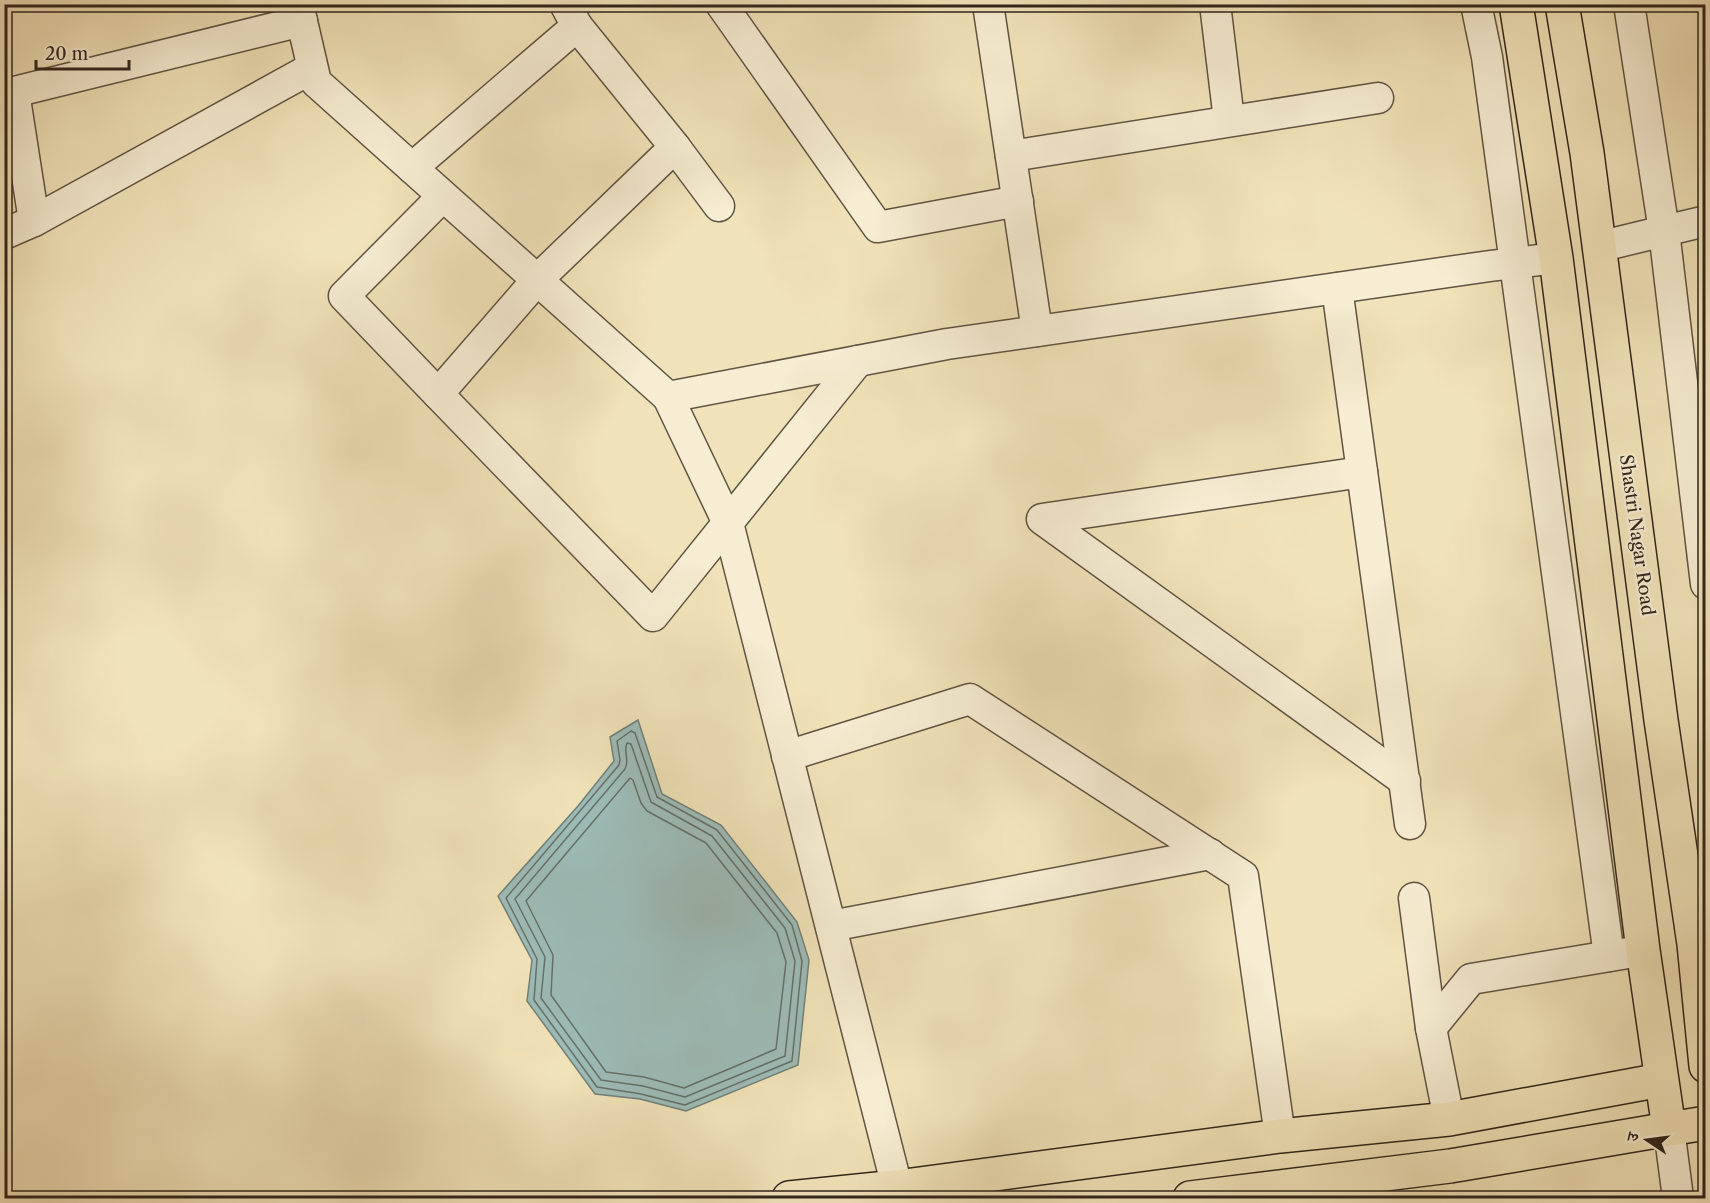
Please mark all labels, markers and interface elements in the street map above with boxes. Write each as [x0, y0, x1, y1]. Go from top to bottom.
scale bar [36, 33, 129, 71]
text: 20 m [45, 43, 89, 65]
street label: Shastri Nagar Road [1615, 453, 1659, 617]
north arrow [1617, 1110, 1677, 1170]
text: उ [1621, 1129, 1643, 1144]

